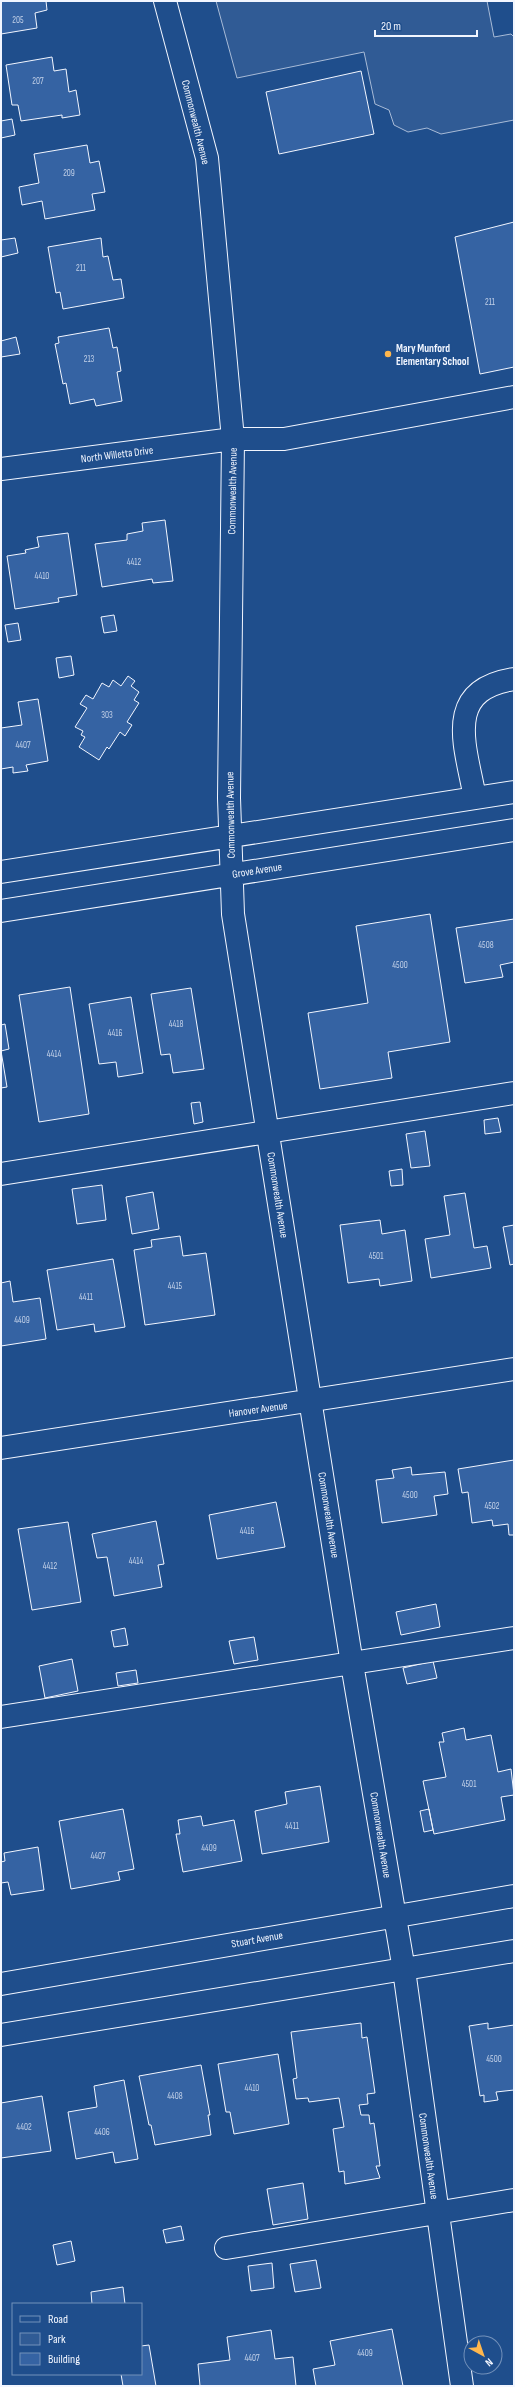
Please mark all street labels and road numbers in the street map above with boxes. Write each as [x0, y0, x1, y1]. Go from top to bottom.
street label: Commonwealth Avenue [179, 78, 212, 166]
street label: North Willetta Drive [80, 444, 154, 465]
street label: Commonwealth Avenue [225, 448, 240, 534]
street label: Commonwealth Avenue [223, 772, 238, 858]
street label: Grove Avenue [231, 860, 283, 881]
street label: Commonwealth Avenue [264, 1151, 291, 1239]
street label: Hanover Avenue [228, 1399, 288, 1420]
street label: Commonwealth Avenue [315, 1471, 342, 1559]
street label: Commonwealth Avenue [367, 1791, 394, 1879]
street label: Stuart Avenue [230, 1929, 284, 1950]
street label: Commonwealth Avenue [416, 2112, 441, 2200]

